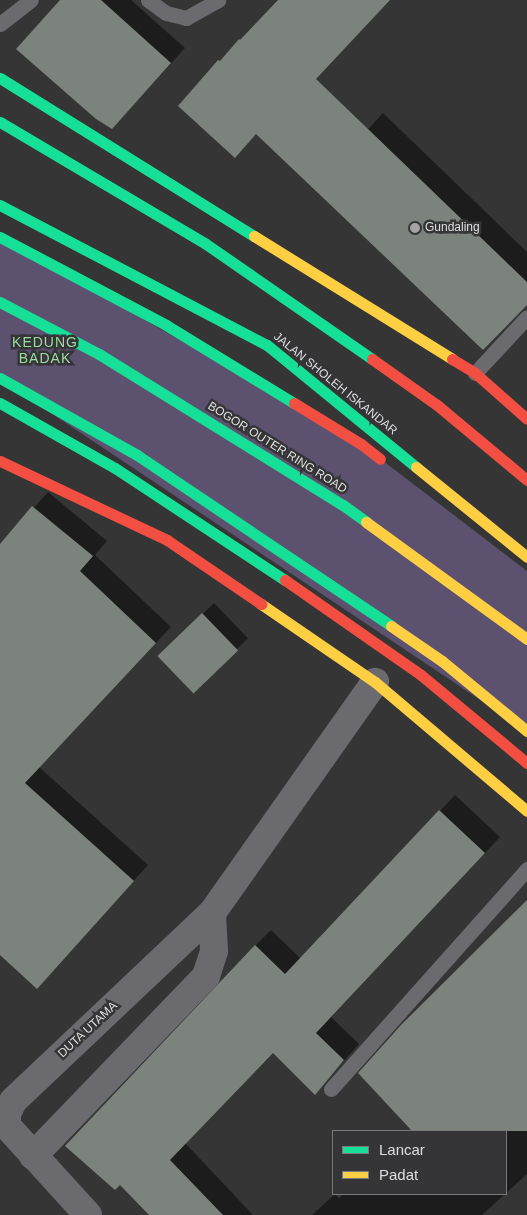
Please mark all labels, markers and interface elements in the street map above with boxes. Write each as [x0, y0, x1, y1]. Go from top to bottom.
place label: Gundaling [425, 221, 480, 235]
marker: Gundaling [409, 222, 421, 234]
street label: JALAN SHOLEH ISKANDAR [270, 330, 400, 438]
district label: KEDUNG BADAK [11, 334, 79, 367]
street label: BOGOR OUTER RING ROAD [205, 399, 349, 497]
street label: DUTA UTAMA [55, 999, 121, 1061]
legend [332, 1130, 507, 1195]
text: Lancar [379, 1141, 425, 1158]
text: Padat [379, 1166, 418, 1183]

